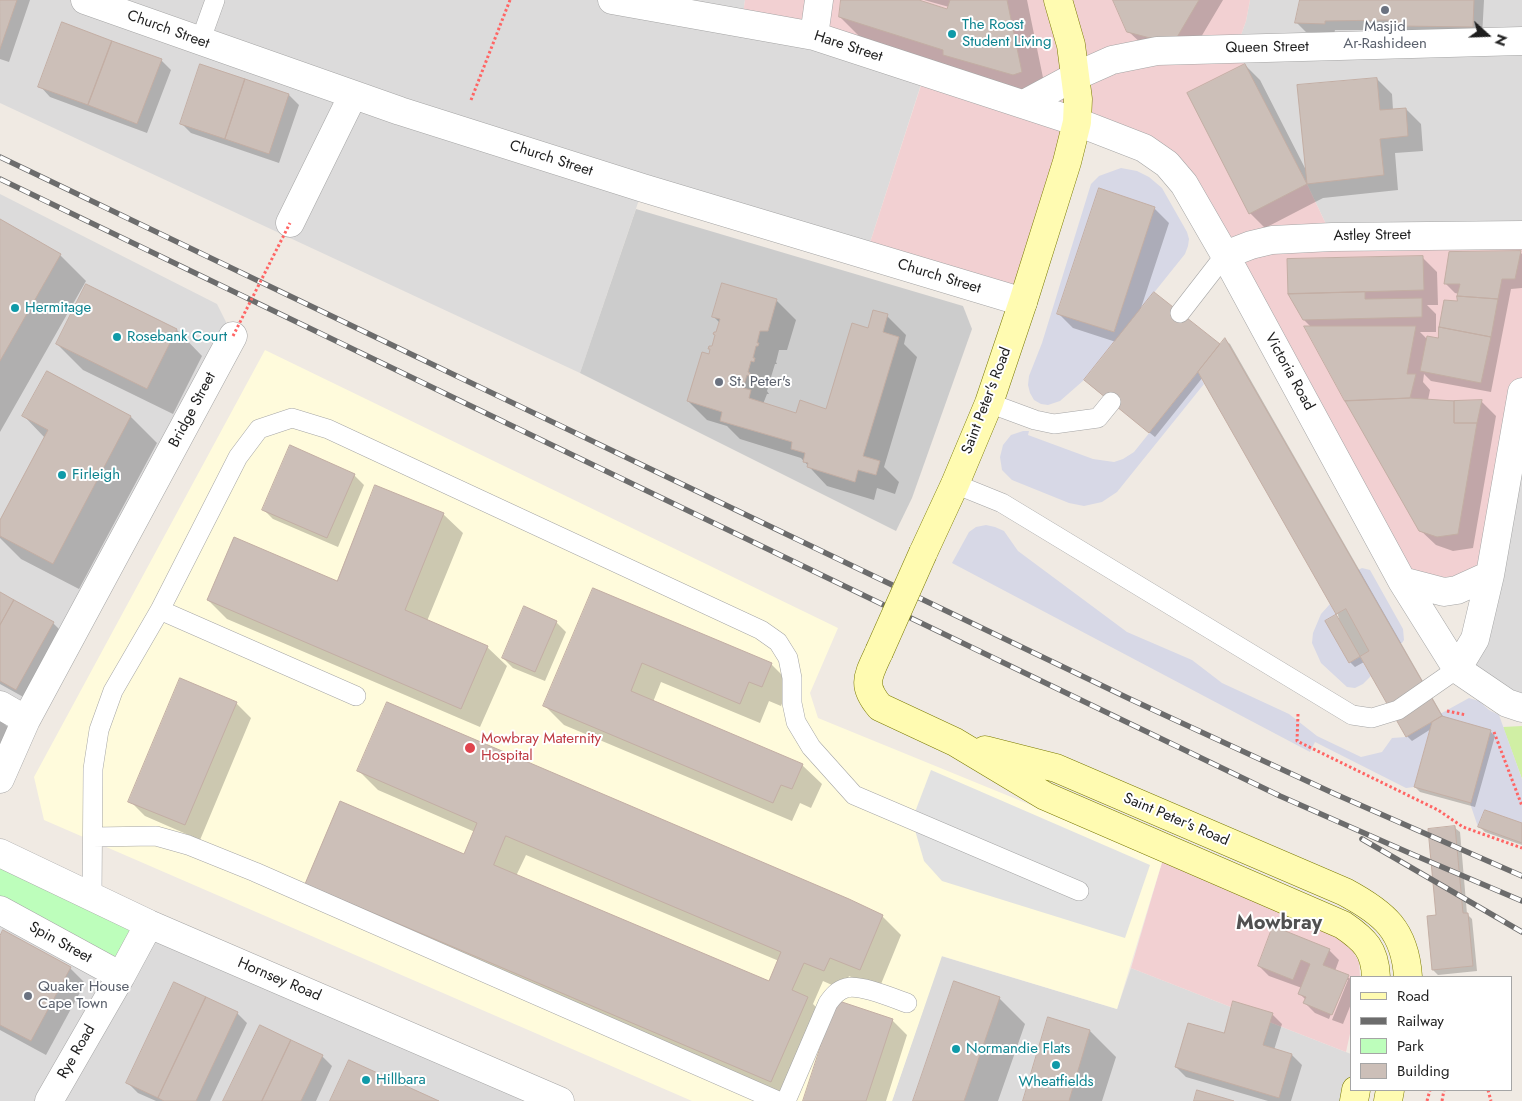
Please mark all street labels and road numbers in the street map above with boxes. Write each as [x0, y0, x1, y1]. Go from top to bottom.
street label: Church Street [124, 7, 212, 53]
street label: Hare Street [812, 27, 884, 67]
street label: Queen Street [1225, 38, 1309, 58]
street label: Church Street [507, 137, 595, 181]
street label: Astley Street [1333, 226, 1411, 246]
street label: Church Street [895, 256, 983, 298]
street label: Victoria Road [1260, 330, 1318, 414]
street label: Saint Peter's Road [958, 345, 1016, 457]
street label: Bridge Street [166, 369, 220, 451]
street label: Saint Peter's Road [1120, 790, 1232, 850]
street label: Spin Street [26, 918, 94, 968]
street label: Hornsey Road [235, 954, 323, 1006]
street label: Rye Road [54, 1022, 100, 1082]

